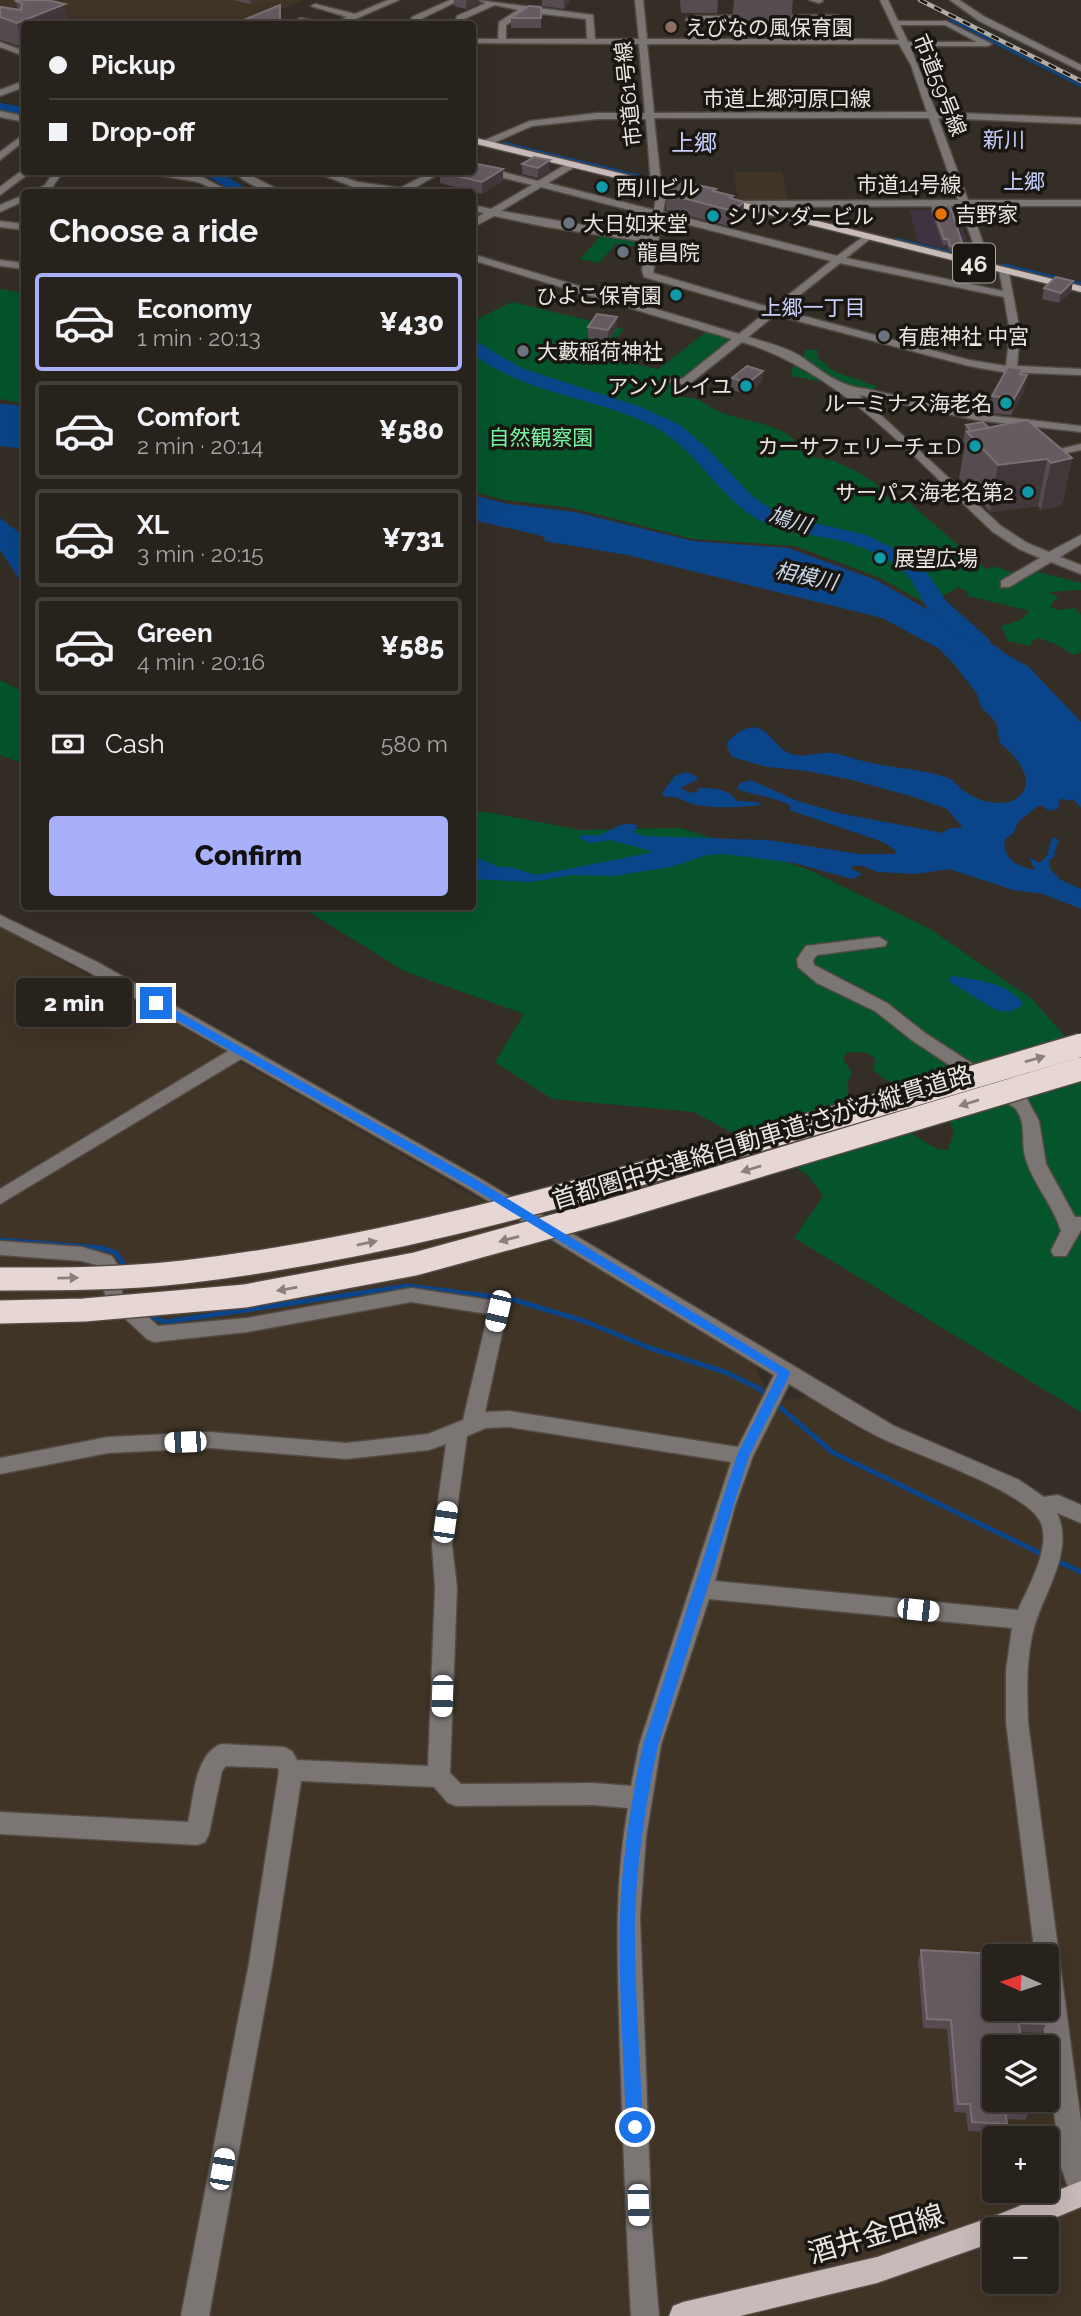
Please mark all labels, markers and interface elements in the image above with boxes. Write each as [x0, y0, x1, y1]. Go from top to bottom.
place label: えびなの風保育園 [685, 15, 853, 40]
marker: えびなの風保育園 [663, 19, 679, 35]
street label: 市道59号線 [908, 30, 972, 140]
street label: 市道61号線 [610, 40, 646, 148]
text: Pickup [91, 50, 176, 80]
street label: 市道上郷河原口線 [703, 86, 871, 111]
text: Drop-off [91, 117, 195, 147]
district label: 新川 [983, 127, 1025, 152]
district label: 上郷 [671, 129, 717, 156]
district label: 上郷 [1003, 169, 1045, 194]
street label: 市道14号線 [857, 172, 961, 197]
place label: 西川ビル [616, 175, 700, 200]
marker: 西川ビル [594, 179, 610, 195]
place label: 吉野家 [955, 202, 1018, 227]
place label: シリンダービル [727, 204, 874, 229]
marker: 吉野家 [933, 206, 949, 222]
marker: シリンダービル [705, 208, 721, 224]
place label: 大日如来堂 [583, 211, 688, 236]
text: Choose a ride [49, 212, 258, 249]
marker: 大日如来堂 [561, 215, 577, 231]
place label: 龍昌院 [637, 240, 700, 265]
marker: 龍昌院 [615, 244, 631, 260]
road number: 46 [953, 244, 995, 282]
place label: ひよこ保育園 [536, 283, 662, 308]
marker: ひよこ保育園 [668, 287, 684, 303]
icon: car [53, 291, 116, 354]
text: Economy [137, 294, 252, 324]
district label: 上郷一丁目 [761, 295, 866, 320]
text: ¥430 [379, 307, 444, 337]
text: 1 min · 20:13 [137, 324, 261, 351]
place label: 有鹿神社 中宮 [898, 324, 1029, 349]
marker: 有鹿神社 中宮 [876, 328, 892, 344]
place label: 大藪稲荷神社 [537, 339, 663, 364]
marker: 大藪稲荷神社 [515, 343, 531, 359]
place label: アンソレイユ [607, 374, 732, 399]
marker: アンソレイユ [738, 378, 754, 394]
place label: ルーミナス海老名 [824, 391, 992, 416]
marker: ルーミナス海老名 [998, 395, 1014, 411]
icon: car [53, 399, 116, 462]
text: Comfort [137, 402, 240, 432]
text: ¥580 [379, 415, 444, 445]
park label: 自然観察園 [489, 425, 594, 450]
text: 2 min · 20:14 [137, 432, 263, 459]
place label: カーサフェリーチェD [757, 434, 961, 459]
marker: カーサフェリーチェD [967, 438, 983, 454]
place label: サーパス海老名第2 [835, 480, 1014, 505]
marker: サーパス海老名第2 [1020, 484, 1036, 500]
water label: 鳩川 [766, 502, 816, 539]
icon: car [53, 507, 116, 570]
text: XL [137, 510, 169, 540]
text: ¥731 [382, 523, 444, 553]
text: 3 min · 20:15 [137, 540, 264, 567]
place label: 展望広場 [894, 546, 978, 571]
marker: 展望広場 [872, 550, 888, 566]
water label: 相模川 [773, 557, 841, 595]
icon: car [53, 615, 116, 678]
text: Green [137, 618, 213, 648]
text: ¥585 [380, 631, 444, 661]
text: 4 min · 20:16 [137, 648, 265, 675]
icon: cash [49, 725, 87, 763]
text: Cash [105, 729, 165, 759]
text: 580 m [381, 730, 448, 757]
button: Confirm [49, 816, 448, 896]
callout: 2 min [16, 978, 132, 1028]
route end [140, 987, 172, 1019]
text: 2 min [44, 989, 104, 1016]
one-way arrow [1024, 1053, 1045, 1063]
street label: 首都圏中央連絡自動車道;さがみ縦貫道路 [549, 1059, 975, 1215]
one-way arrow [958, 1098, 979, 1108]
one-way arrow [740, 1164, 761, 1174]
one-way arrow [498, 1235, 519, 1245]
one-way arrow [356, 1237, 378, 1248]
one-way arrow [57, 1272, 79, 1284]
one-way arrow [276, 1283, 298, 1294]
car [484, 1288, 513, 1334]
car [164, 1431, 207, 1453]
car [432, 1500, 459, 1544]
car [897, 1597, 940, 1623]
car [431, 1675, 454, 1717]
north arrow [982, 1944, 1059, 2021]
map controls [982, 1944, 1059, 2294]
button: layers [982, 2035, 1059, 2112]
route start [619, 2111, 651, 2143]
button: + [982, 2126, 1059, 2203]
car [209, 2146, 236, 2192]
car [627, 2184, 650, 2226]
street label: 酒井金田線 [804, 2198, 948, 2270]
button: − [982, 2217, 1059, 2294]

